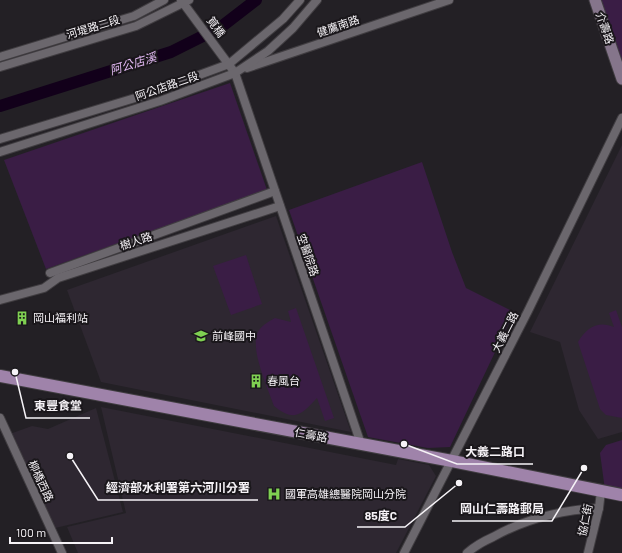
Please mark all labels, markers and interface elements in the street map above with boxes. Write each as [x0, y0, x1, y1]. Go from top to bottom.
street label: 介壽路 [594, 10, 617, 46]
street label: 河堤路二段 [65, 12, 121, 41]
street label: 健鷹南路 [315, 12, 361, 39]
street label: 筧橋 [205, 14, 228, 39]
water label: 阿公店溪 [108, 49, 160, 77]
street label: 阿公店路二段 [134, 69, 200, 102]
street label: 樹人路 [118, 229, 154, 252]
street label: 空醫院路 [295, 232, 322, 278]
street label: 大義二路 [489, 309, 520, 354]
building icon: 岡山福利站 [14, 310, 30, 326]
place label: 岡山福利站 [33, 311, 88, 324]
school or university icon: 前峰國中 [193, 328, 209, 344]
place label: 前峰國中 [212, 329, 256, 342]
building icon: 春風台 [248, 373, 264, 389]
place label: 春風台 [267, 374, 300, 387]
callout: 東豐食堂 [26, 394, 90, 418]
text: 東豐食堂 [34, 398, 82, 412]
street label: 仁壽路 [294, 425, 329, 444]
callout: 大義二路口 [457, 440, 533, 464]
text: 大義二路口 [465, 444, 525, 458]
street label: 柳橋西路 [26, 458, 57, 503]
callout: 經濟部水利署第六河川分署 [98, 476, 258, 500]
text: 經濟部水利署第六河川分署 [106, 480, 250, 494]
hospital icon: 國軍高雄總醫院岡山分院 [266, 486, 282, 502]
place label: 國軍高雄總醫院岡山分院 [285, 487, 406, 500]
callout: 岡山仁壽路郵局 [452, 497, 552, 521]
text: 岡山仁壽路郵局 [460, 501, 544, 515]
street label: 協仁街 [575, 502, 594, 537]
callout: 85度C [357, 503, 405, 527]
text: 85度C [365, 508, 397, 522]
scale bar [10, 519, 112, 545]
text: 100 m [16, 525, 46, 539]

